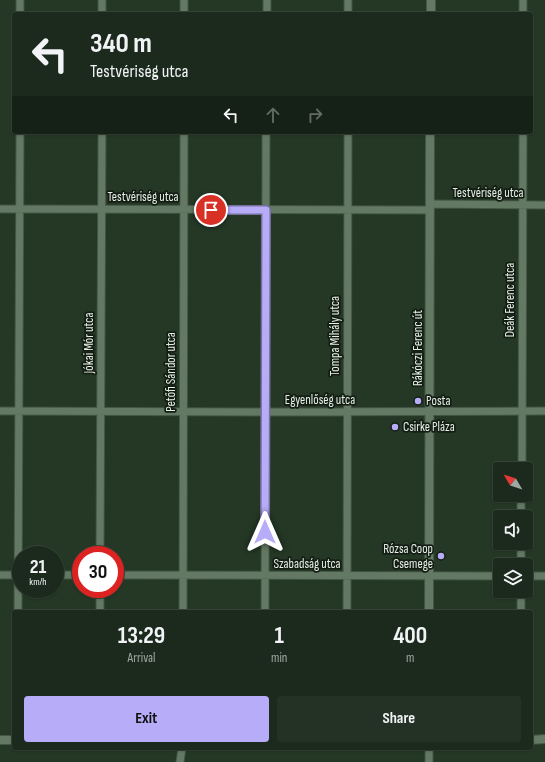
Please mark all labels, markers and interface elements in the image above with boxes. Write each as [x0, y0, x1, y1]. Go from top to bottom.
text: 340 m [90, 27, 152, 60]
icon: left [24, 28, 76, 80]
text: Testvériség utca [90, 61, 188, 82]
icon: left [220, 104, 242, 126]
icon: ahead [262, 104, 284, 126]
icon: right [304, 104, 326, 126]
street label: Testvériség utca [452, 185, 524, 201]
street label: Testvériség utca [107, 189, 179, 205]
pin [194, 193, 228, 227]
icon: arrive [200, 199, 222, 221]
street label: Deák Ferenc utca [502, 263, 518, 337]
street label: Tompa Mihály utca [327, 296, 343, 376]
street label: Rákóczi Ferenc út [410, 310, 426, 386]
street label: Jókai Mór utca [81, 313, 97, 374]
street label: Petőfi Sándor utca [163, 332, 179, 412]
street label: Egyenlőség utca [285, 392, 355, 408]
place label: Posta [426, 393, 450, 409]
marker: Posta [413, 396, 423, 406]
place label: Csirke Pláza [403, 419, 455, 435]
marker: Csirke Pláza [390, 422, 400, 432]
north arrow [493, 462, 533, 502]
map controls [493, 462, 533, 598]
button: sound [493, 510, 533, 550]
position arrow [244, 511, 286, 553]
place label: Rózsa Coop Csemege [383, 541, 433, 572]
speed limit sign: 30 [72, 546, 124, 598]
marker: Rózsa Coop Csemege [436, 551, 446, 561]
text: 21 [30, 555, 46, 579]
street label: Szabadság utca [273, 556, 341, 572]
button: layers [493, 558, 533, 598]
text: km/h [29, 576, 47, 588]
text: 13:29 [118, 621, 165, 650]
text: 1 [274, 621, 284, 650]
text: 400 [393, 621, 427, 650]
text: Arrival [128, 650, 155, 666]
text: min [271, 650, 287, 666]
text: m [406, 650, 414, 666]
button: Exit [24, 696, 269, 742]
button: Share [277, 696, 521, 742]

